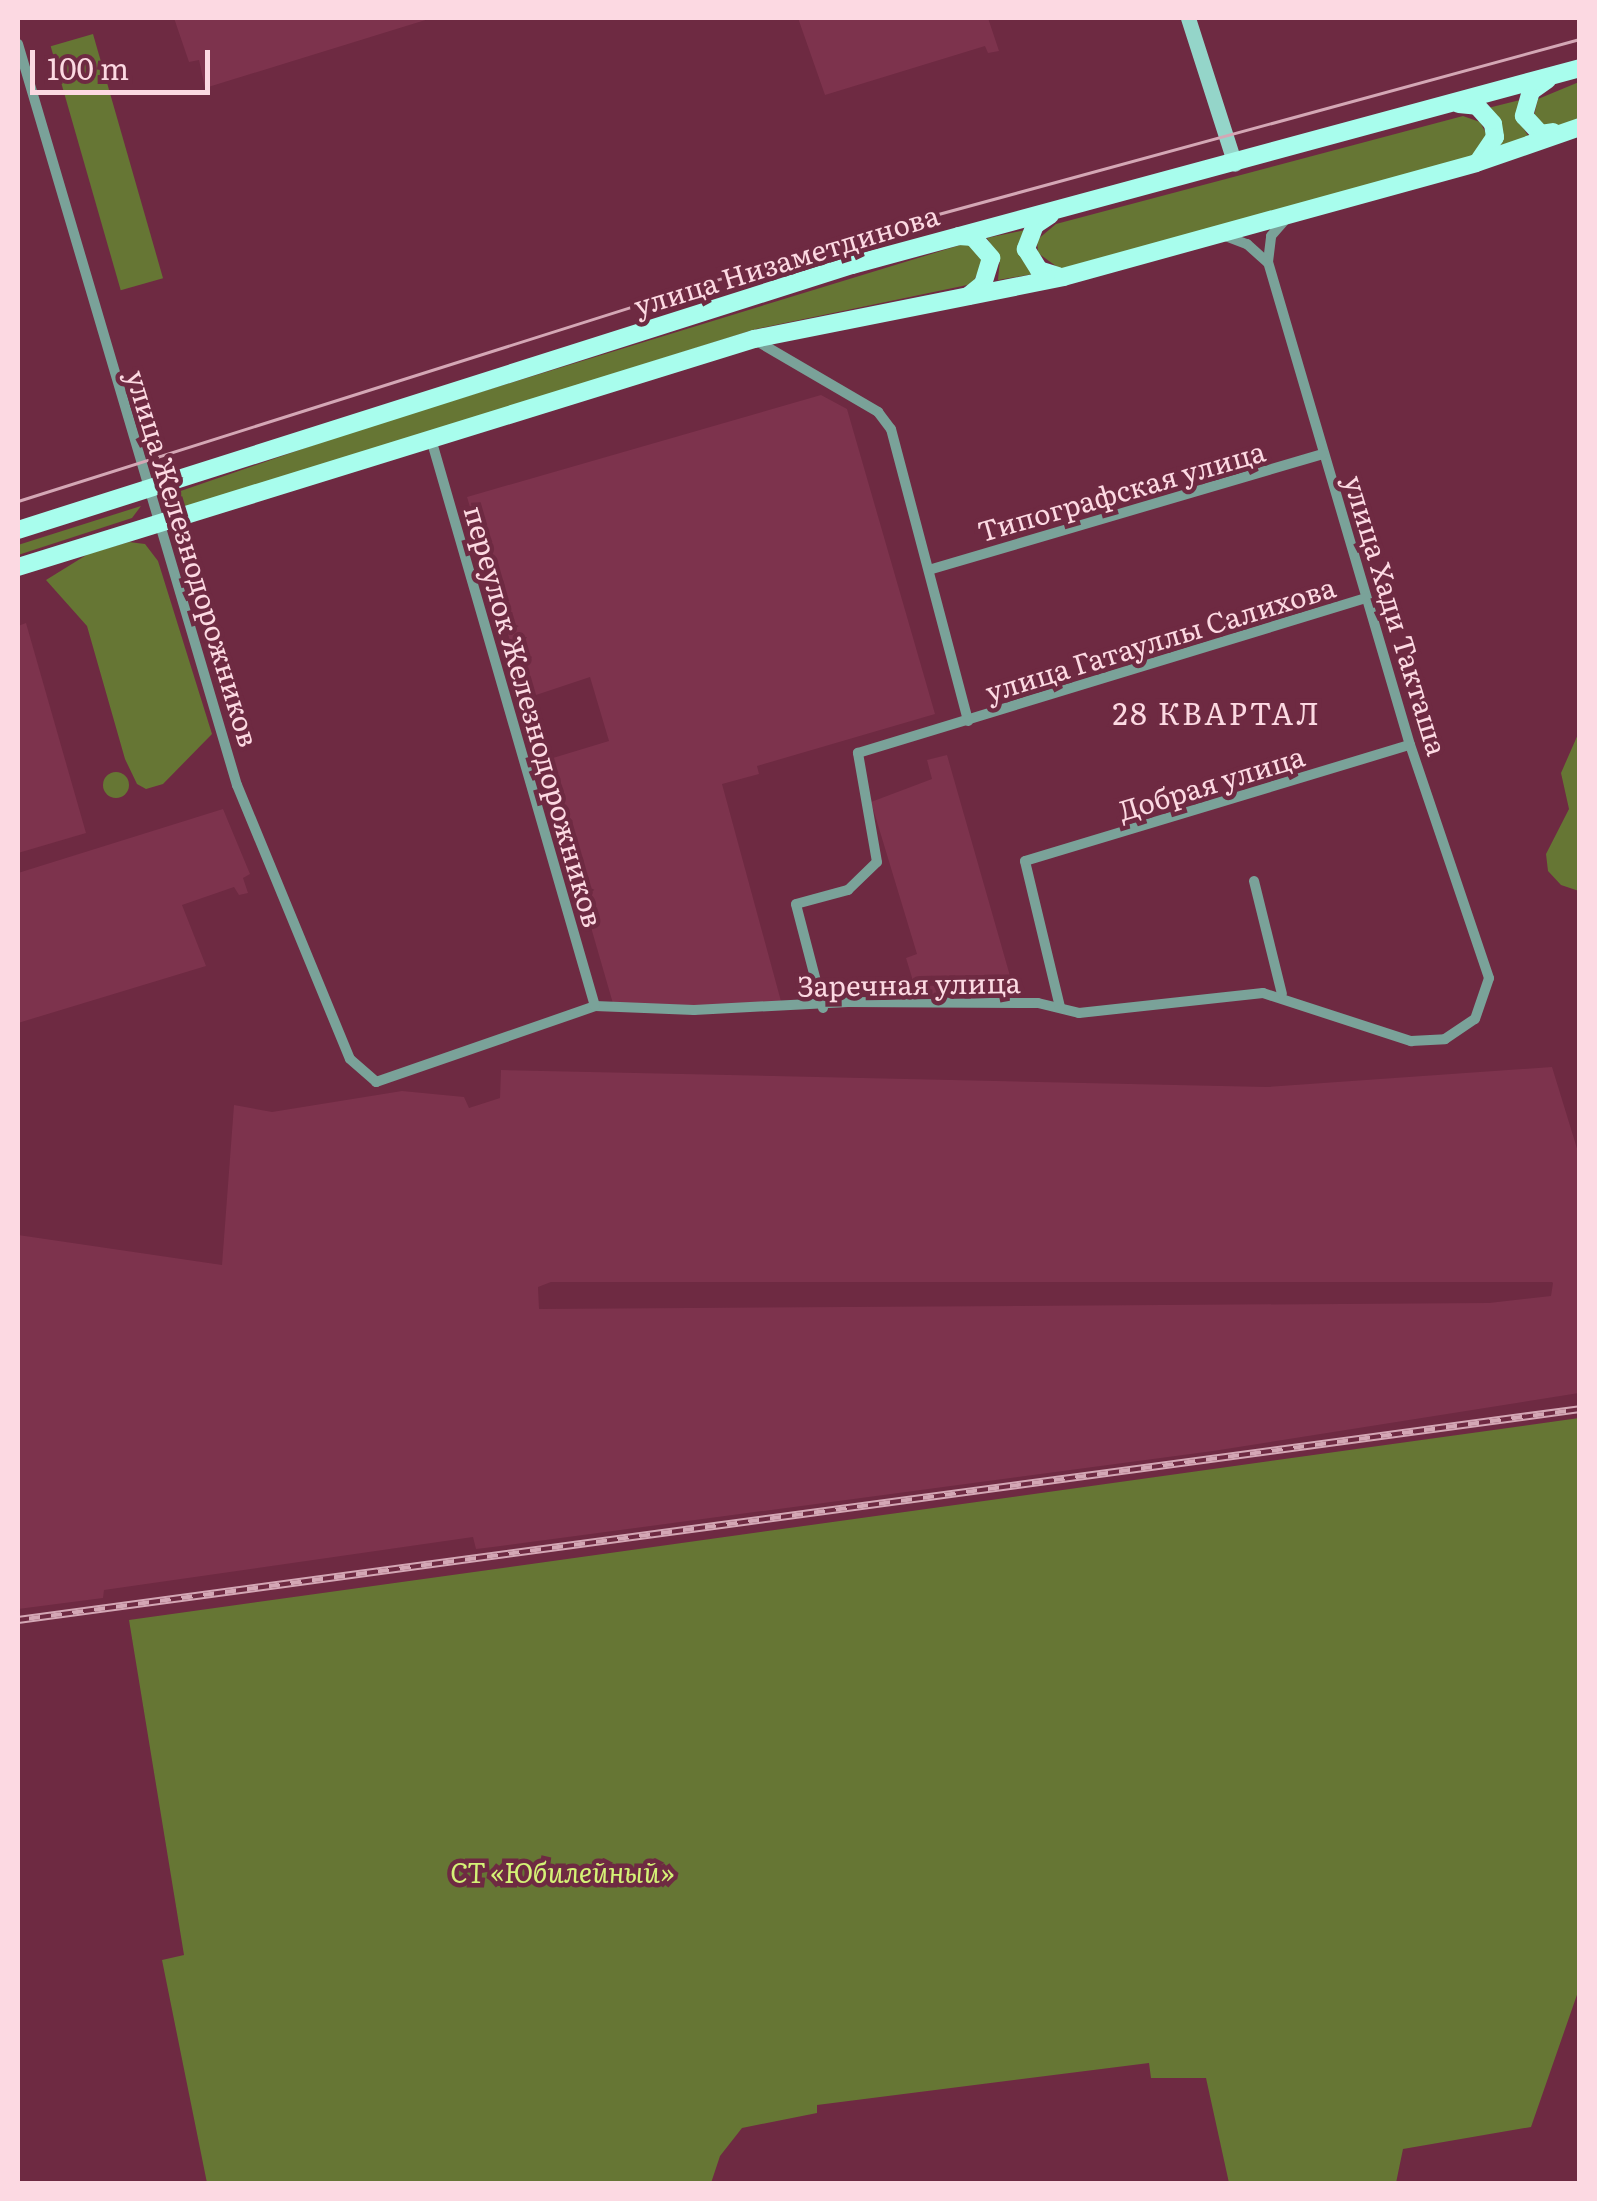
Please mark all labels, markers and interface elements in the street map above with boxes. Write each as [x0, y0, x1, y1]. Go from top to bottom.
scale bar [35, 30, 215, 92]
text: 100 m [47, 45, 129, 89]
street label: улица Низаметдинова [629, 197, 943, 321]
street label: улица Железнодорожников [121, 366, 267, 750]
street label: Типографская улица [973, 433, 1269, 547]
street label: улица Хади Такташа [1338, 471, 1456, 759]
street label: переулок Железнодорожников [459, 501, 611, 931]
street label: улица Гатауллы Салихова [981, 569, 1339, 707]
district label: 28 КВАРТАЛ [1113, 694, 1321, 730]
street label: Добрая улица [1114, 738, 1308, 826]
street label: Заречная улица [797, 964, 1021, 1002]
park label: СТ «Юбилейный» [450, 1854, 674, 1888]

